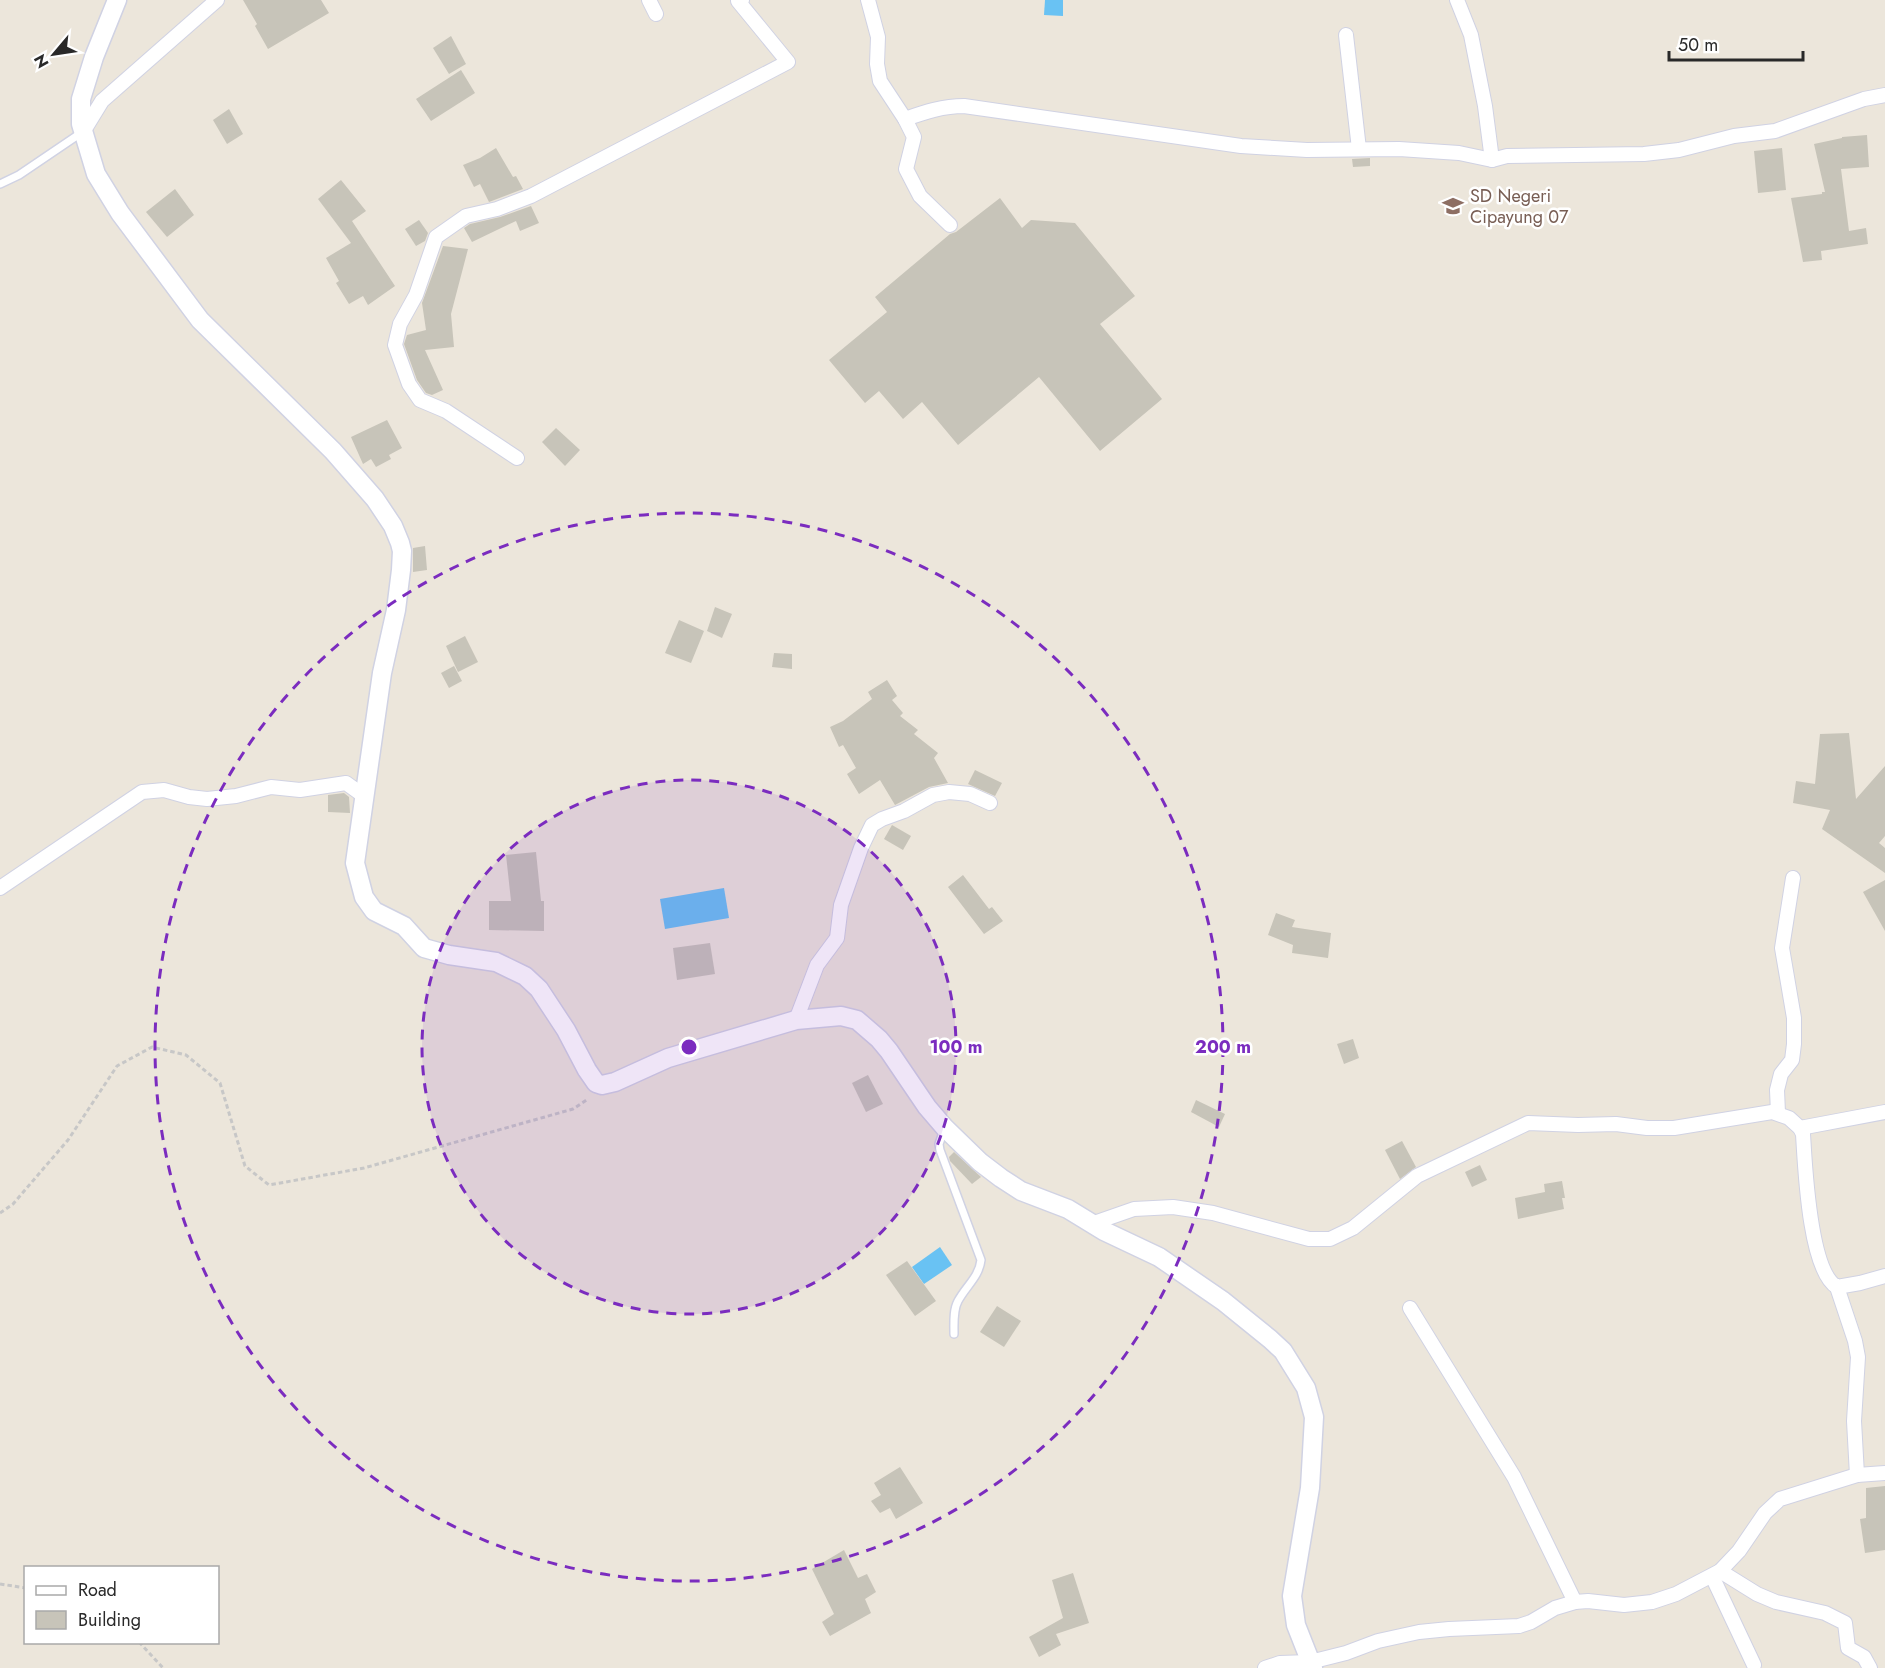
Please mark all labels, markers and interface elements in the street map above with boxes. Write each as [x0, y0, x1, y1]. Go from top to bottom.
north arrow [24, 24, 84, 84]
scale bar [1669, 24, 1802, 62]
text: 50 m [1678, 32, 1718, 58]
text: N [28, 50, 54, 72]
place label: SD Negeri Cipayung 07 [1470, 183, 1569, 230]
school or university icon: SD Negeri Cipayung 07 [1441, 194, 1465, 218]
text: 100 m [929, 1034, 983, 1060]
text: 200 m [1195, 1034, 1251, 1060]
centre of rings [679, 1037, 699, 1057]
legend [24, 1566, 219, 1644]
text: Road [78, 1577, 117, 1603]
text: Building [78, 1607, 141, 1633]

